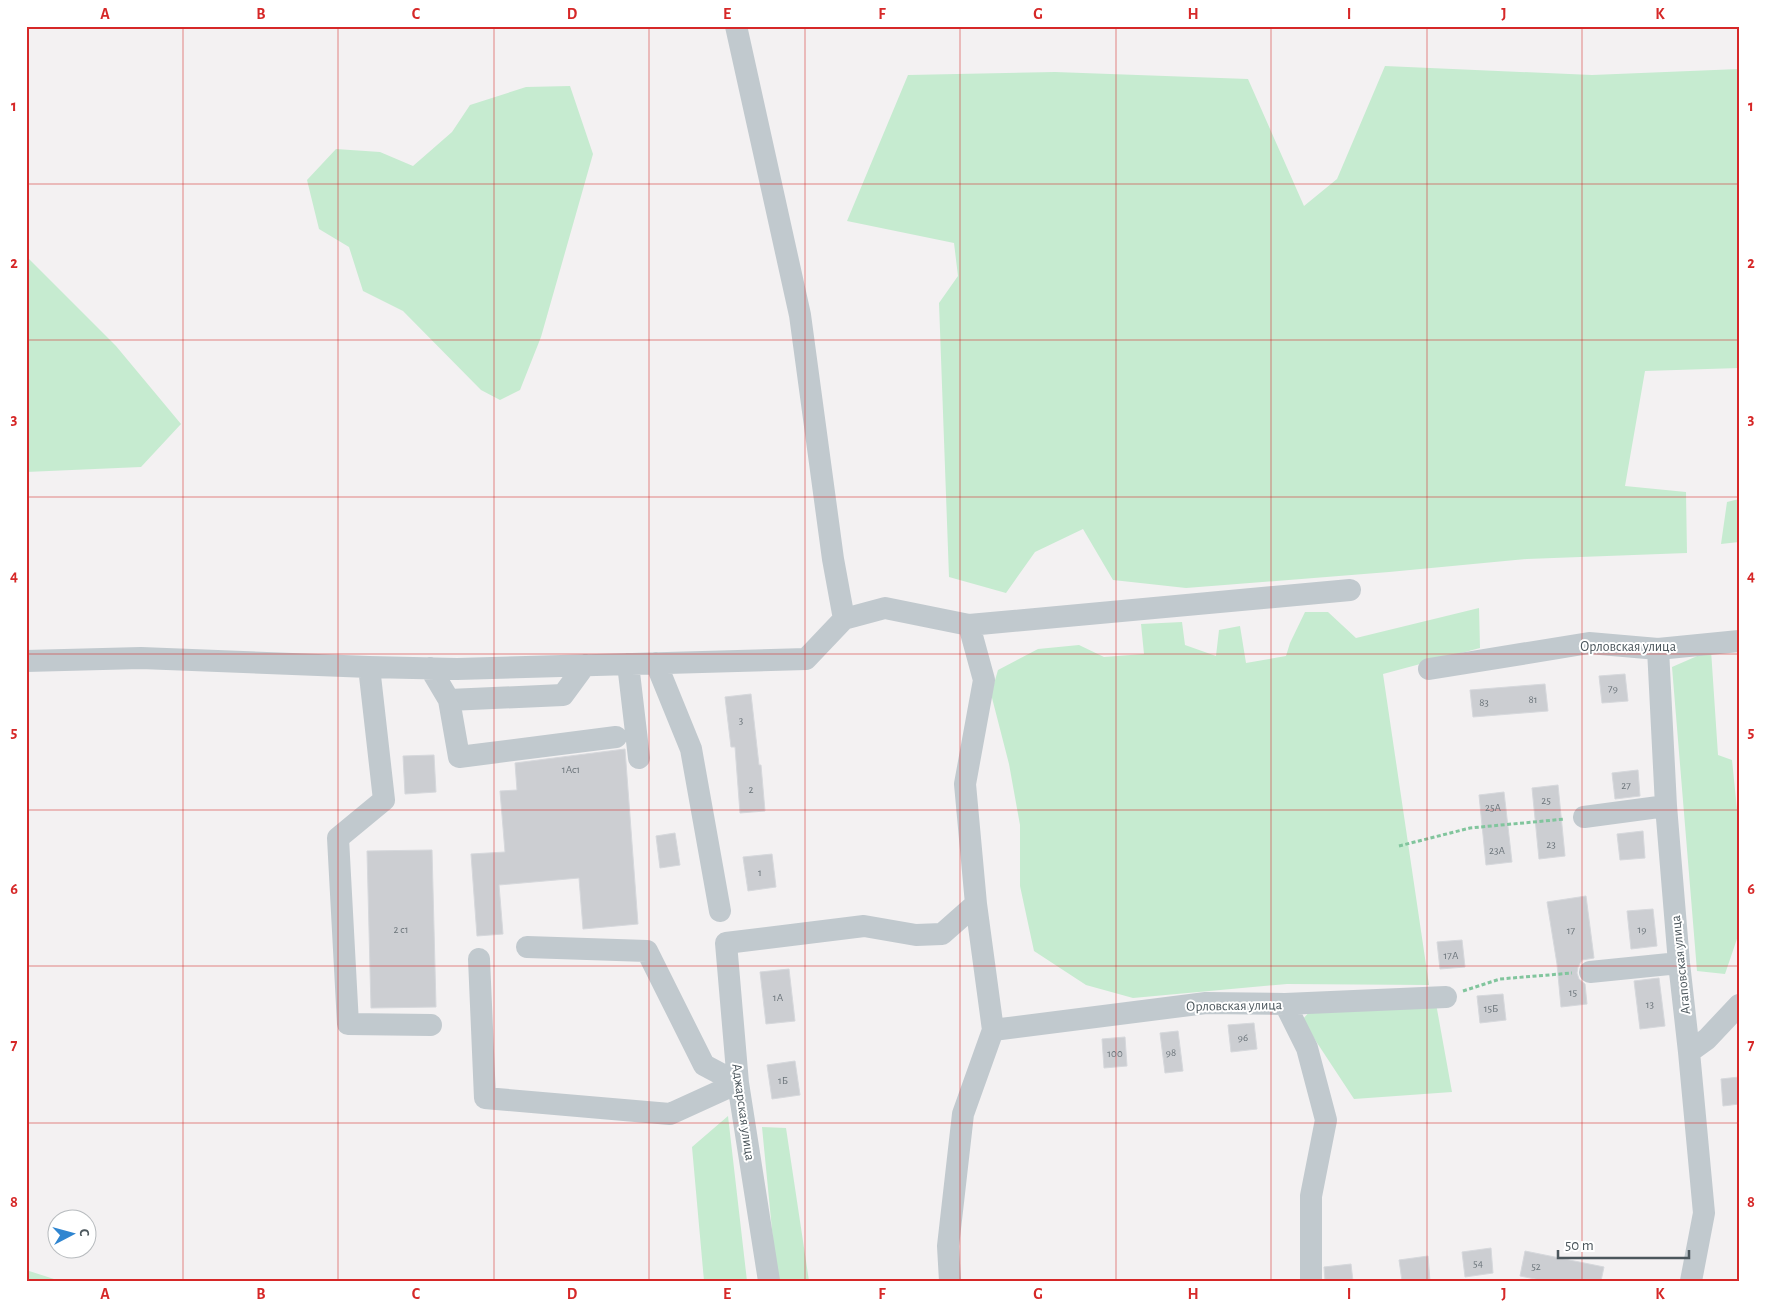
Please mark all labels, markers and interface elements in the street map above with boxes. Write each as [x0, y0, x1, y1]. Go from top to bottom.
text: A [100, 6, 110, 22]
text: B [256, 6, 266, 22]
text: C [412, 6, 421, 22]
text: D [567, 6, 578, 22]
text: E [723, 6, 731, 22]
text: F [878, 6, 886, 22]
text: G [1033, 6, 1043, 22]
text: H [1187, 6, 1199, 22]
text: I [1347, 6, 1351, 22]
text: J [1501, 6, 1507, 22]
text: K [1655, 6, 1665, 22]
text: 1 [11, 98, 17, 114]
text: 1 [1748, 98, 1754, 114]
text: 2 [10, 255, 18, 271]
text: 2 [1747, 255, 1755, 271]
text: 3 [11, 411, 18, 427]
text: 3 [1748, 411, 1755, 427]
text: 4 [10, 568, 18, 584]
text: 4 [1747, 568, 1755, 584]
street label: Орловская улица [1580, 640, 1677, 654]
house number: 79 [1608, 683, 1618, 694]
house number: 81 [1529, 694, 1538, 705]
house number: 83 [1479, 697, 1489, 708]
house number: 3 [739, 715, 744, 726]
text: 5 [11, 724, 18, 740]
text: 5 [1748, 724, 1755, 740]
house number: 1Ас1 [562, 764, 580, 775]
house number: 27 [1621, 780, 1631, 791]
house number: 2 [748, 784, 754, 795]
house number: 25 [1541, 795, 1551, 806]
house number: 25А [1485, 802, 1502, 813]
house number: 23 [1546, 839, 1556, 850]
house number: 23А [1489, 845, 1506, 856]
house number: 1 [758, 867, 762, 878]
text: 6 [10, 881, 18, 897]
text: 6 [1747, 881, 1755, 897]
street label: Агаповская улица [1669, 914, 1693, 1015]
house number: 2 с1 [393, 924, 409, 935]
house number: 19 [1638, 924, 1646, 935]
house number: 17 [1567, 925, 1576, 936]
house number: 17А [1444, 950, 1459, 961]
house number: 15 [1569, 987, 1578, 998]
house number: 1А [773, 992, 784, 1003]
street label: Орловская улица [1186, 998, 1283, 1014]
house number: 13 [1646, 999, 1655, 1010]
house number: 15Б [1484, 1003, 1498, 1014]
house number: 96 [1238, 1032, 1248, 1043]
text: 7 [11, 1037, 18, 1053]
text: 7 [1748, 1037, 1755, 1053]
house number: 98 [1166, 1047, 1176, 1058]
house number: 100 [1107, 1048, 1123, 1059]
street label: Аджарская улица [729, 1063, 757, 1162]
house number: 1Б [778, 1075, 788, 1086]
text: 8 [10, 1194, 18, 1210]
text: 8 [1747, 1194, 1755, 1210]
north arrow [48, 1210, 98, 1260]
scale bar [1558, 1227, 1689, 1259]
text: С [77, 1228, 91, 1238]
text: 50 m [1565, 1238, 1594, 1253]
house number: 54 [1473, 1258, 1483, 1269]
house number: 52 [1531, 1261, 1541, 1272]
text: A [100, 1286, 110, 1302]
text: B [256, 1286, 266, 1302]
text: C [412, 1286, 421, 1302]
text: D [567, 1286, 578, 1302]
text: E [723, 1286, 731, 1302]
text: F [878, 1286, 886, 1302]
text: G [1033, 1286, 1043, 1302]
text: H [1187, 1286, 1199, 1302]
text: I [1347, 1286, 1351, 1302]
text: J [1501, 1286, 1507, 1302]
text: K [1655, 1286, 1665, 1302]

